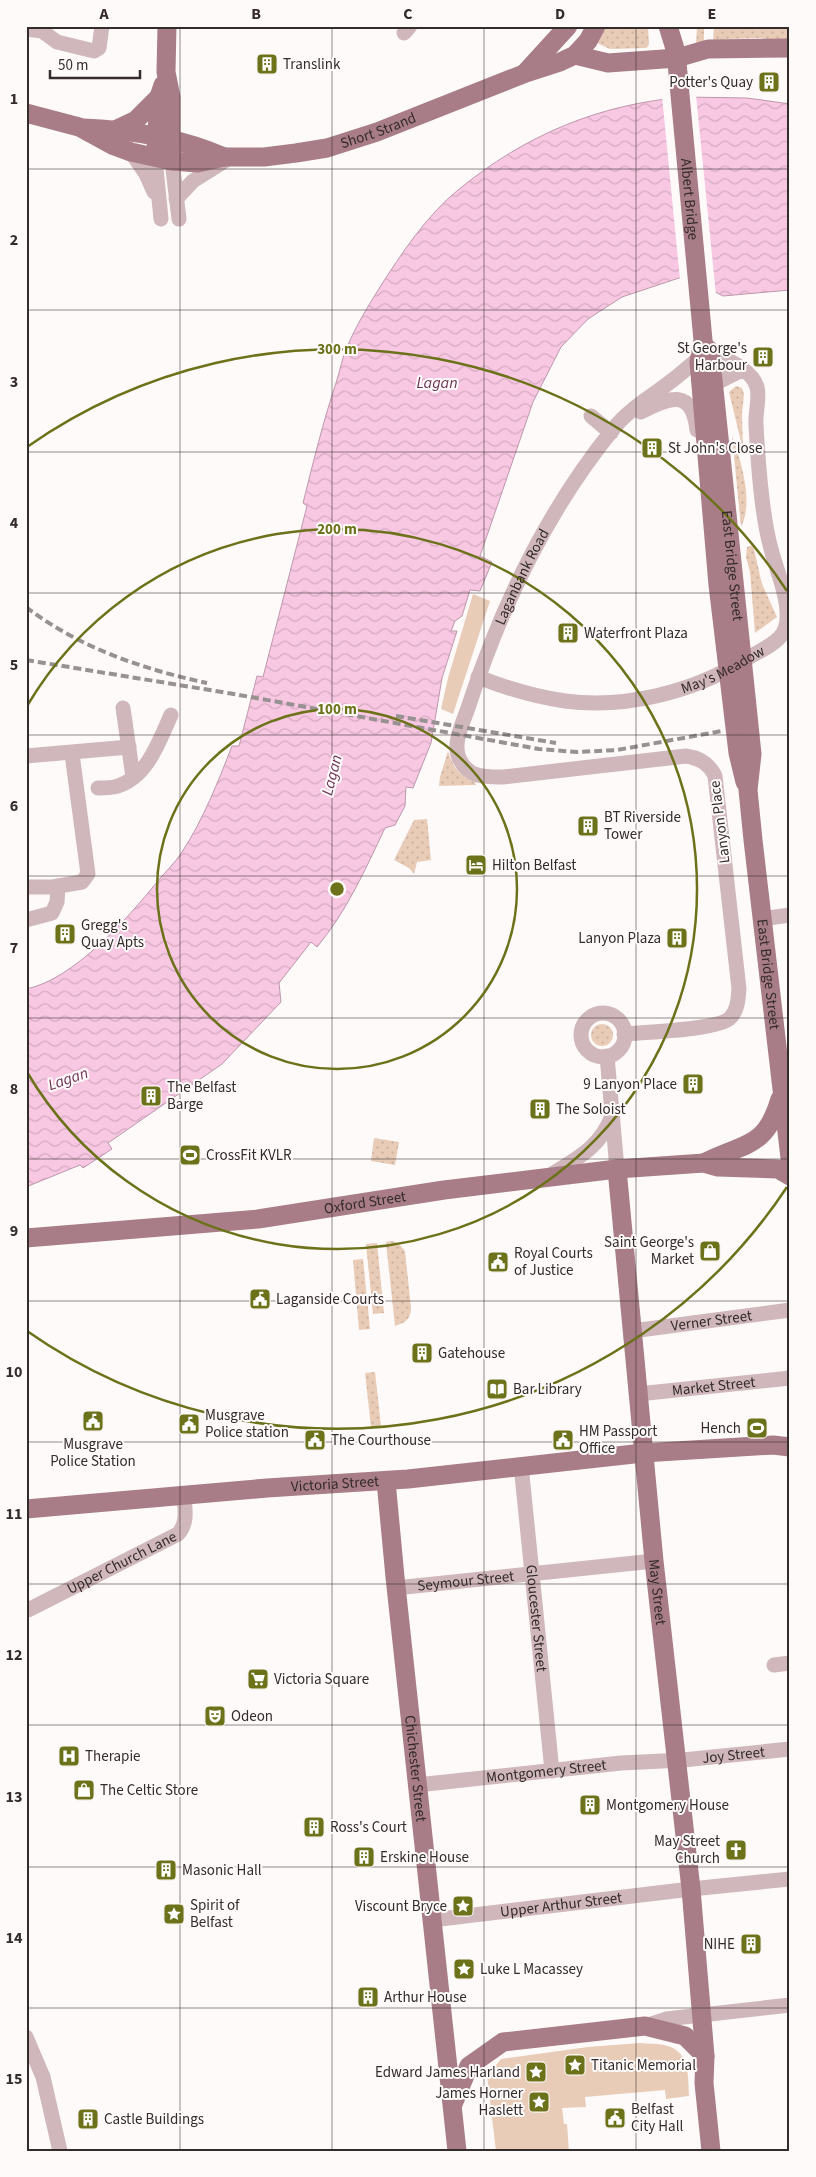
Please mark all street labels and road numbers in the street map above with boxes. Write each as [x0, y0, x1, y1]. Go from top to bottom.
street label: Short Strand [337, 107, 419, 154]
street label: Albert Bridge [676, 157, 704, 241]
street label: East Bridge Street [716, 509, 749, 622]
street label: Laganbank Road [489, 525, 554, 628]
street label: May's Meadow [678, 640, 769, 699]
street label: Lanyon Place [705, 779, 735, 865]
street label: East Bridge Street [752, 918, 785, 1031]
street label: Oxford Street [322, 1186, 407, 1219]
street label: Verner Street [669, 1305, 753, 1336]
street label: Market Street [671, 1371, 756, 1401]
street label: Victoria Street [290, 1470, 380, 1497]
street label: Upper Church Lane [63, 1526, 180, 1599]
street label: May Street [643, 1558, 672, 1626]
street label: Gloucester Street [521, 1564, 552, 1673]
street label: Seymour Street [416, 1565, 515, 1596]
street label: Chichester Street [399, 1714, 432, 1823]
street label: Joy Street [701, 1741, 766, 1768]
street label: Montgomery Street [485, 1754, 607, 1788]
street label: Upper Arthur Street [499, 1887, 623, 1922]

